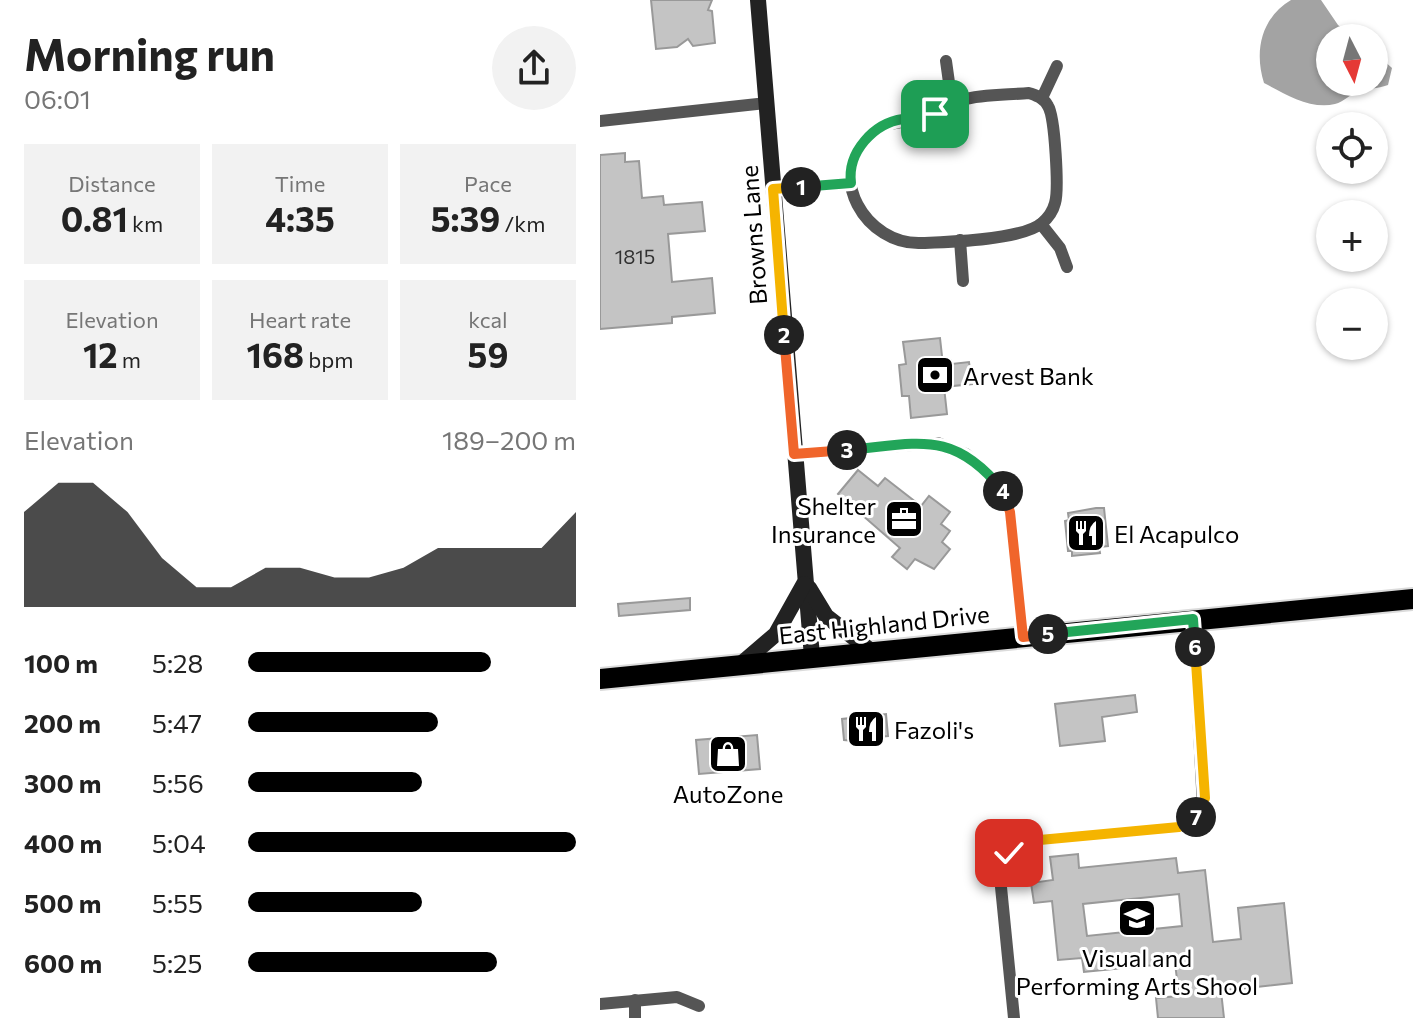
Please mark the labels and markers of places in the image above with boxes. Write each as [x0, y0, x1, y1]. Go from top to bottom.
pin [901, 80, 969, 148]
pin: 1 [781, 167, 821, 207]
pin: 2 [764, 315, 804, 355]
bank icon: Arvest Bank [914, 354, 956, 396]
place label: Arvest Bank [963, 361, 1094, 390]
pin: 3 [827, 430, 867, 470]
pin: 4 [983, 471, 1023, 511]
place label: Shelter Insurance [771, 491, 876, 548]
office icon: Shelter Insurance [883, 498, 925, 540]
restaurant icon: El Acapulco [1065, 512, 1107, 554]
place label: El Acapulco [1114, 519, 1239, 548]
pin: 5 [1028, 614, 1068, 654]
pin: 6 [1175, 627, 1215, 667]
restaurant icon: Fazoli's [845, 708, 887, 750]
place label: Fazoli's [894, 715, 974, 744]
shop icon: AutoZone [707, 733, 749, 775]
place label: AutoZone [673, 779, 783, 808]
pin: 7 [1176, 797, 1216, 837]
pin [975, 819, 1043, 887]
school or university icon: Visual and Performing Arts Shool [1116, 897, 1158, 939]
place label: Visual and Performing Arts Shool [1016, 943, 1258, 1000]

